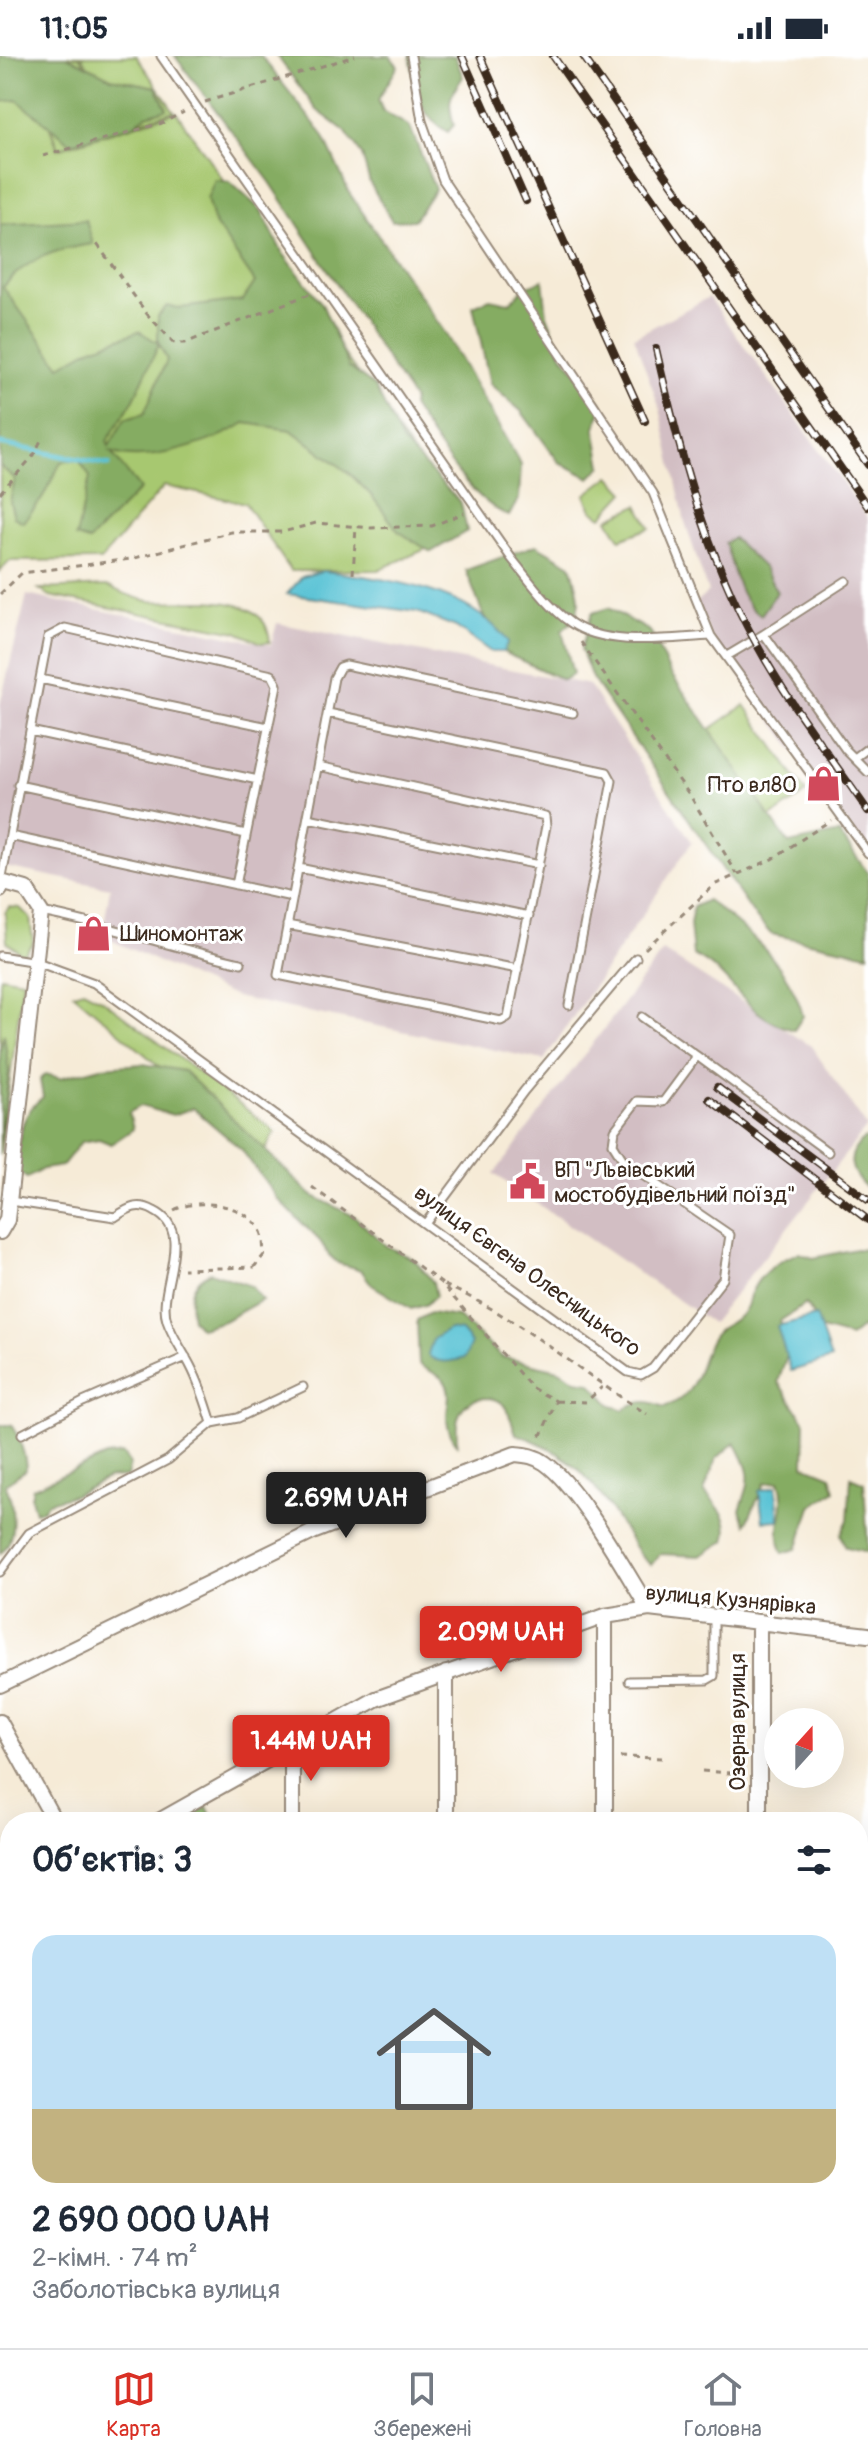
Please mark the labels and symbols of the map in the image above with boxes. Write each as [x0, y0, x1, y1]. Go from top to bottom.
shop icon: Пто вл80 [804, 765, 842, 803]
place label: Пто вл80 [708, 771, 797, 799]
shop icon: Шиномонтаж [75, 914, 113, 952]
place label: Шиномонтаж [120, 920, 243, 948]
place label: ВП "Львівський мостобудівельний поїзд" [554, 1156, 796, 1209]
public building icon: ВП "Львівський мостобудівельний поїзд" [509, 1163, 547, 1201]
street label: вулиця Євгена Олесницького [409, 1179, 646, 1363]
pin: 2.69M UAH [254, 1472, 438, 1540]
street label: вулиця Кузнярівка [644, 1579, 817, 1621]
pin: 2.09M UAH [409, 1606, 593, 1674]
street label: Озерна вулиця [724, 1653, 752, 1791]
north arrow [764, 1708, 844, 1788]
pin: 1.44M UAH [219, 1715, 403, 1783]

